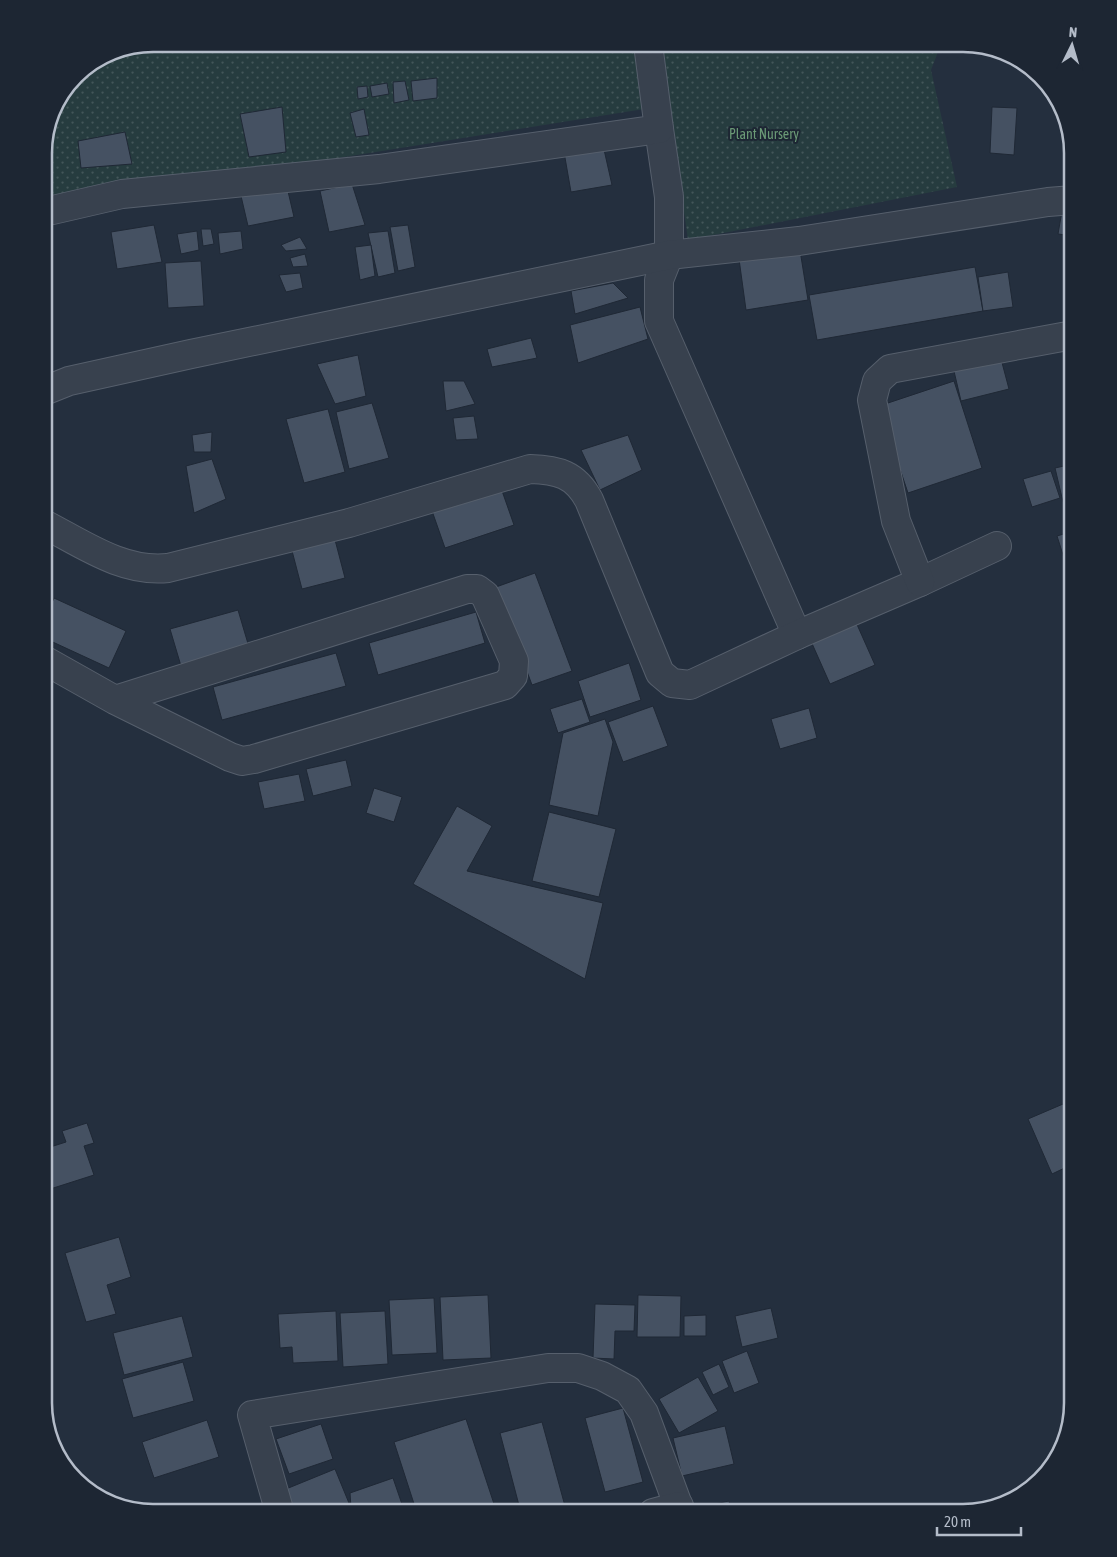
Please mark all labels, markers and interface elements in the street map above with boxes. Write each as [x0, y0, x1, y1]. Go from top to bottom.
north arrow [1047, 20, 1097, 70]
text: N [1068, 24, 1078, 40]
park label: Plant Nursery [729, 126, 799, 142]
scale bar [937, 1504, 1021, 1536]
text: 20 m [944, 1513, 971, 1530]

